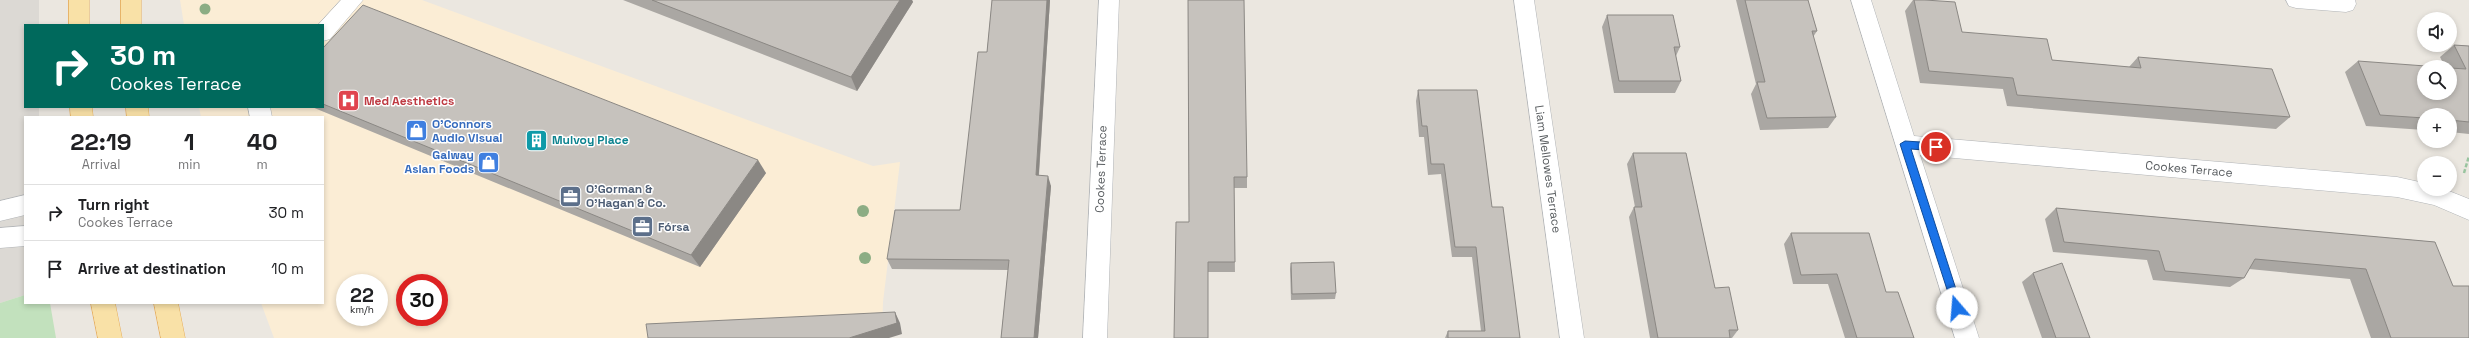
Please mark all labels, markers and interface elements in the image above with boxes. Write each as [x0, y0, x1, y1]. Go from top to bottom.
map controls [2417, 12, 2457, 196]
button: sound [2417, 12, 2457, 52]
text: 30 m [110, 37, 176, 73]
icon: right [44, 40, 96, 92]
button: search [2417, 60, 2457, 100]
text: Cookes Terrace [110, 72, 242, 95]
hospital icon: Med Aesthetics [335, 88, 361, 114]
place label: Med Aesthetics [364, 93, 454, 109]
street label: Liam Mellowes Terrace [1531, 104, 1565, 234]
button: + [2417, 108, 2457, 148]
place label: O'Connors Audio Visual [432, 116, 503, 146]
shop icon: O'Connors Audio Visual [404, 118, 430, 144]
street label: Cookes Terrace [1091, 125, 1111, 213]
text: 22:19 [70, 126, 132, 157]
text: 1 [184, 126, 195, 157]
text: 40 [247, 126, 278, 157]
building icon: Mulvoy Place [524, 127, 550, 153]
pin [1919, 130, 1953, 164]
place label: Mulvoy Place [552, 132, 629, 148]
icon: arrive [1925, 136, 1947, 158]
place label: Galway Asian Foods [405, 147, 474, 177]
shop icon: Galway Asian Foods [476, 149, 502, 175]
text: Arrival [82, 156, 120, 173]
text: min [178, 156, 200, 173]
text: m [257, 156, 268, 173]
button: − [2417, 156, 2457, 196]
street label: Cookes Terrace [2145, 157, 2233, 181]
place label: O'Gorman & O'Hagan & Co. [586, 181, 666, 211]
office icon: O'Gorman & O'Hagan & Co. [557, 183, 583, 209]
text: Turn right [78, 195, 149, 214]
icon: right [44, 202, 66, 224]
text: 30 m [269, 203, 304, 222]
text: Cookes Terrace [78, 214, 173, 231]
office icon: Fórsa [630, 214, 656, 240]
place label: Fórsa [658, 219, 690, 235]
icon: arrive [44, 258, 66, 280]
text: Arrive at destination [78, 259, 226, 278]
text: 10 m [271, 259, 304, 278]
speed limit sign: 30 [396, 274, 448, 326]
text: 22 [350, 282, 374, 308]
position arrow [1936, 287, 1978, 329]
text: km/h [350, 303, 374, 316]

